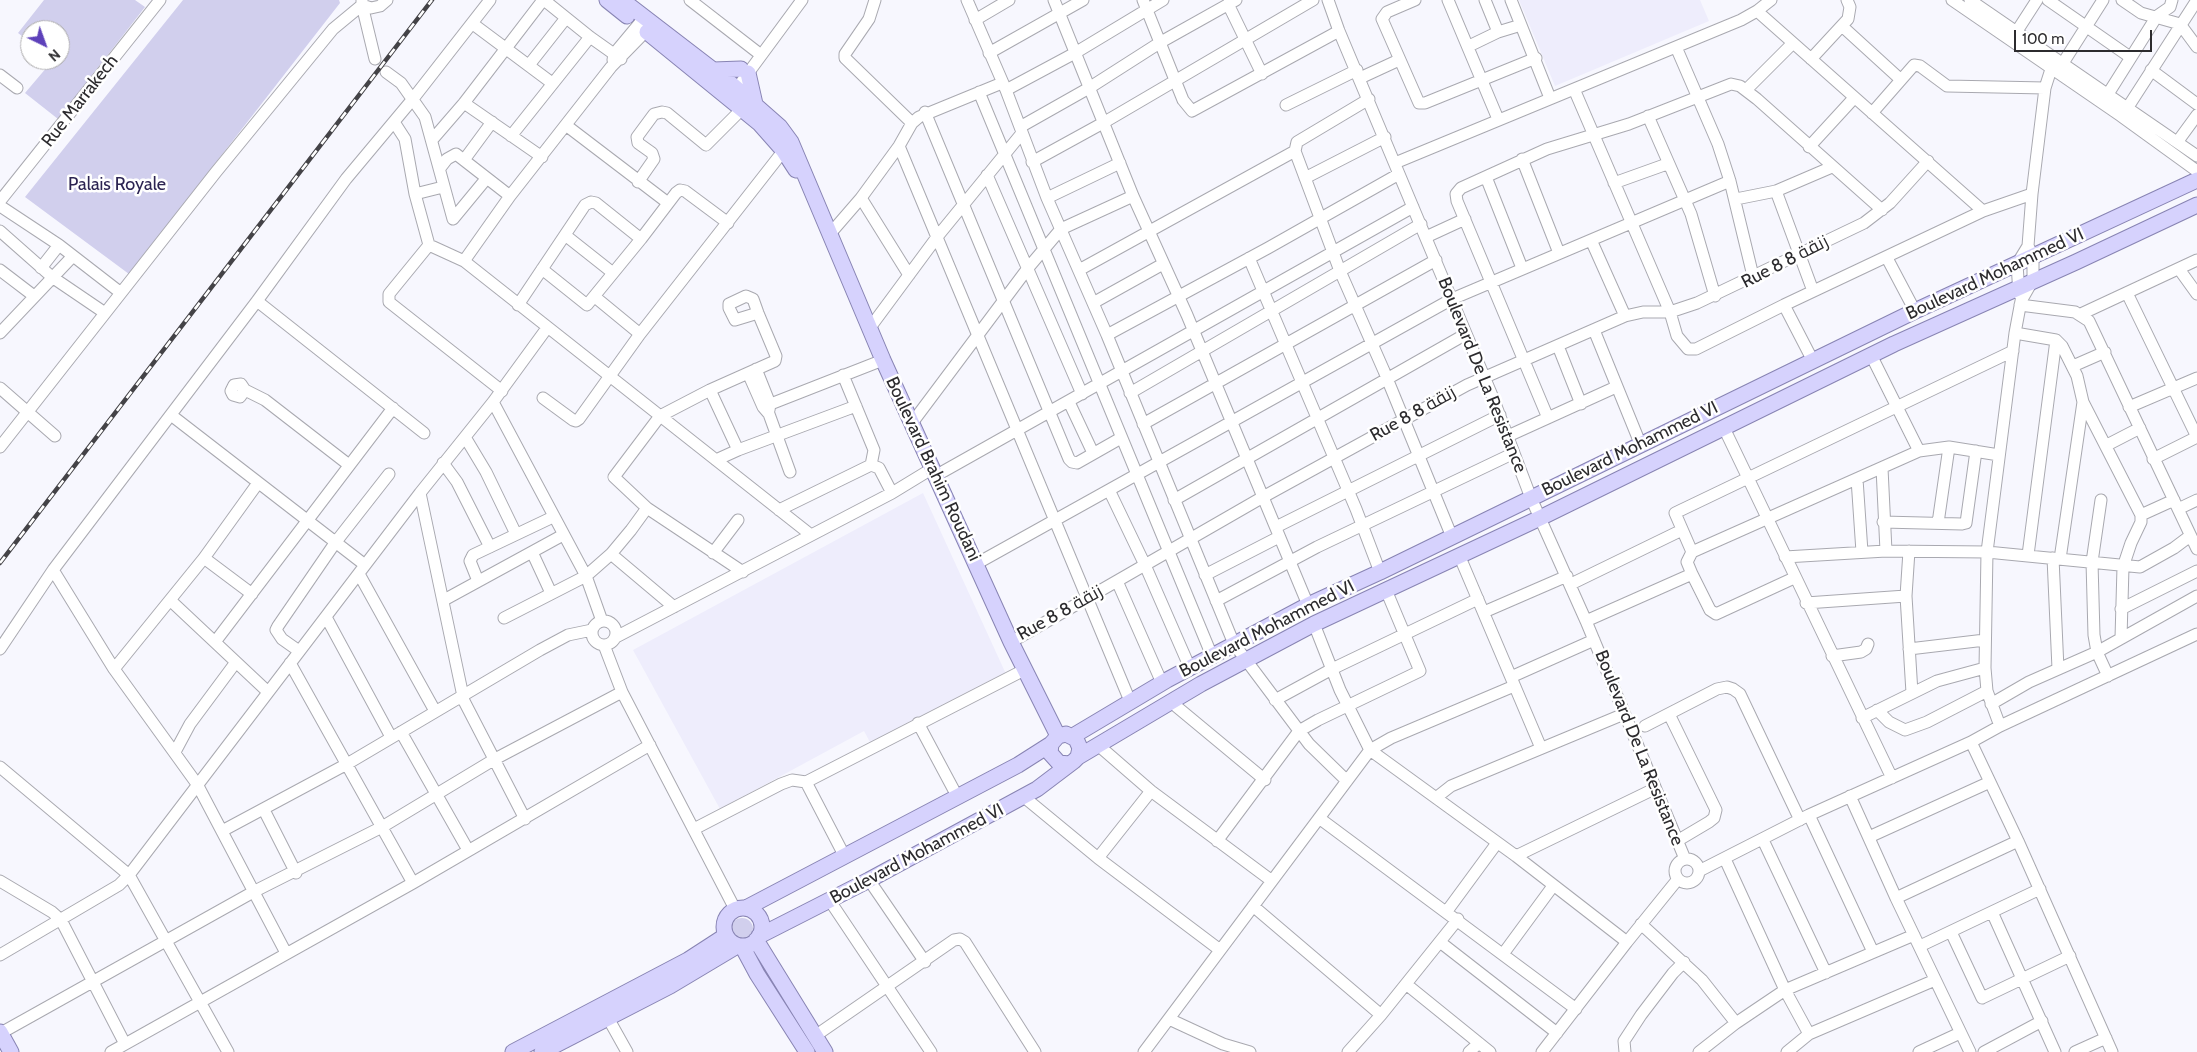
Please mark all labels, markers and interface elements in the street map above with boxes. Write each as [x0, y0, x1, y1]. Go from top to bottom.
north arrow [20, 20, 70, 70]
scale bar [2017, 20, 2154, 52]
text: 100 m [2022, 30, 2064, 48]
text: N [45, 45, 64, 65]
street label: Rue Marrakech [37, 51, 123, 151]
park label: Palais Royale [68, 174, 166, 196]
street label: Boulevard Mohammed VI [1903, 223, 2087, 325]
street label: Rue 8 8 زنقة [1738, 231, 1832, 293]
street label: Boulevard De La Resistance [1433, 274, 1531, 476]
street label: Boulevard Brahim Roudani [881, 373, 985, 565]
street label: Rue 8 8 زنقة [1366, 382, 1460, 446]
street label: Boulevard Mohammed VI [1538, 397, 1722, 501]
street label: Boulevard Mohammed VI [1176, 575, 1358, 683]
street label: Rue 8 8 زنقة [1013, 581, 1107, 645]
street label: Boulevard De La Resistance [1590, 647, 1688, 849]
street label: Boulevard Mohammed VI [827, 799, 1007, 909]

